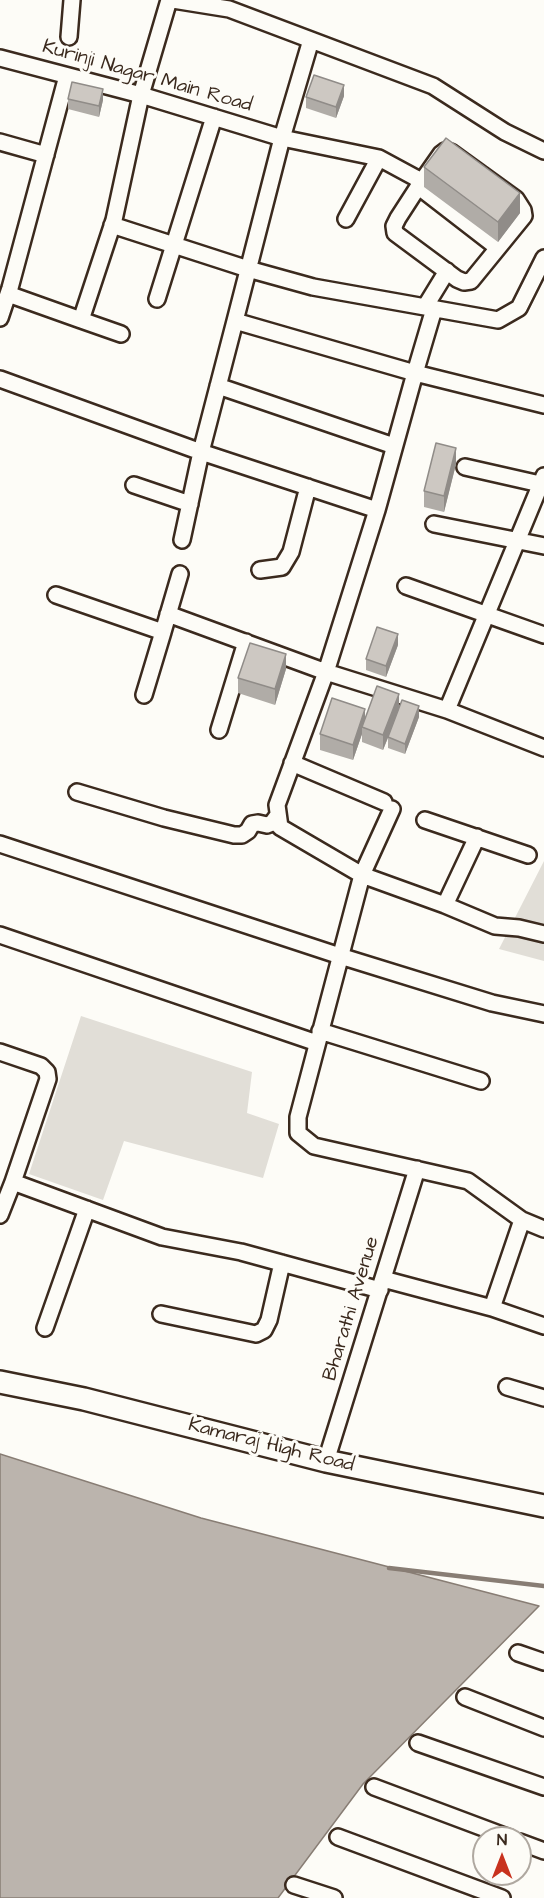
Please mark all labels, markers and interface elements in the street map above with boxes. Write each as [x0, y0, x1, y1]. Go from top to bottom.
street label: Kurinji Nagar Main Road [39, 36, 255, 118]
street label: Bharathi Avenue [319, 1234, 385, 1384]
street label: Kamaraj High Road [186, 1414, 356, 1478]
north arrow [472, 1826, 532, 1886]
text: N [497, 1829, 507, 1851]

